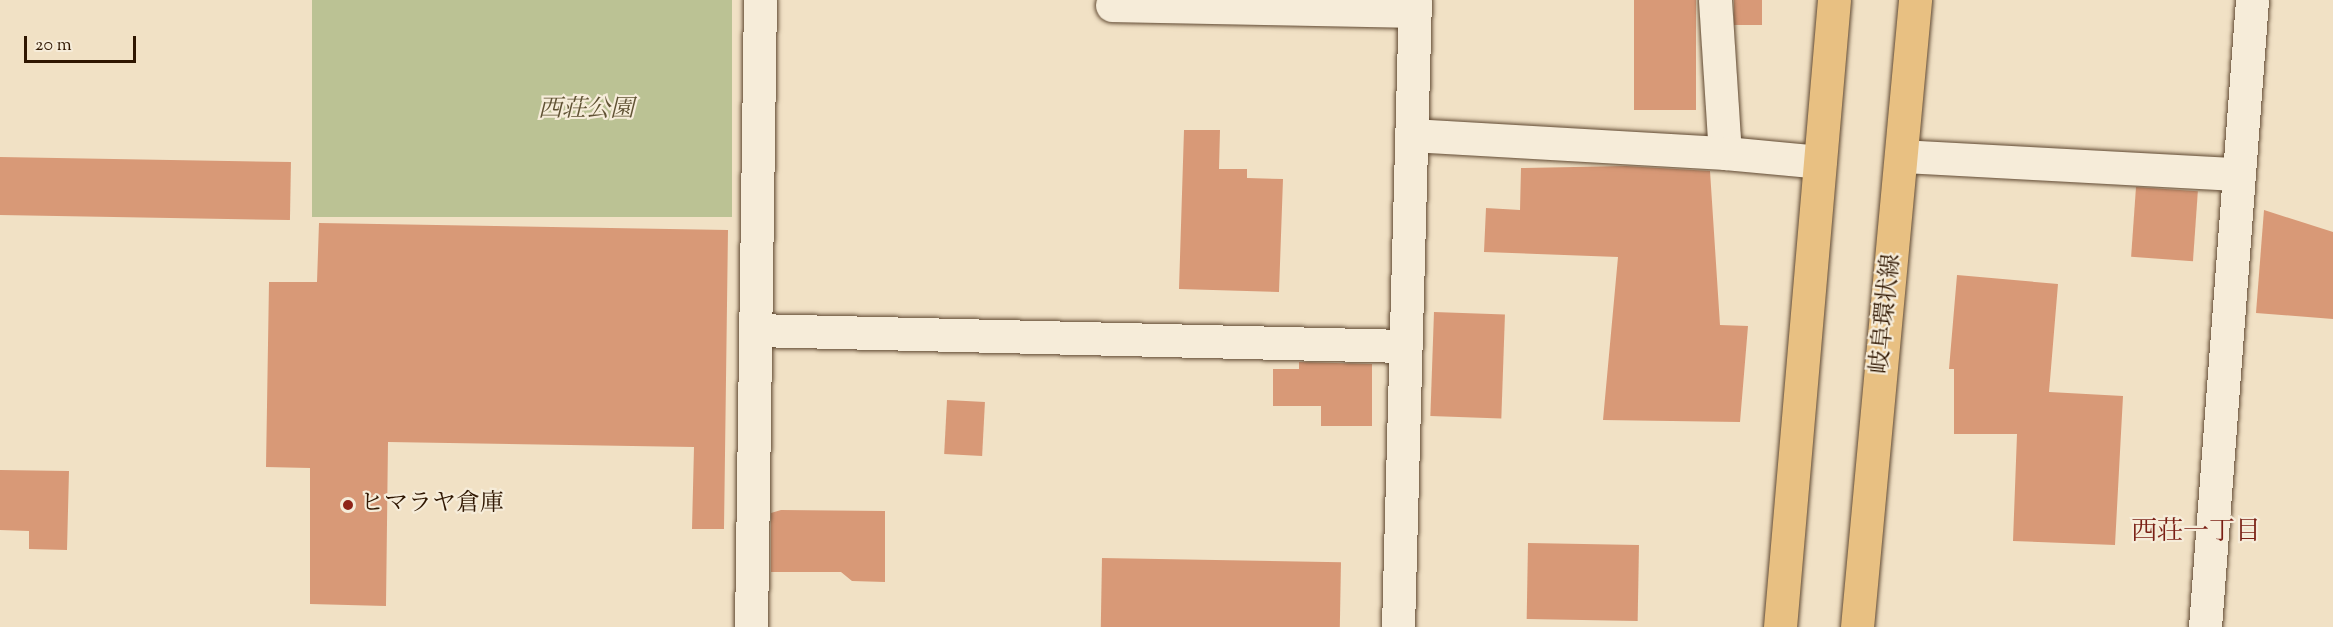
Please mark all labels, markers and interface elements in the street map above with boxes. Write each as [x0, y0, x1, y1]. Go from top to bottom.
scale bar [27, 24, 140, 62]
text: 20 m [35, 33, 72, 59]
park label: 西荘公園 [538, 97, 634, 125]
street label: 岐阜環状線 [1866, 253, 1908, 375]
place label: ヒマラヤ倉庫 [360, 491, 504, 519]
marker: ヒマラヤ倉庫 [341, 498, 355, 512]
district label: 西荘一丁目 [2131, 517, 2261, 549]

